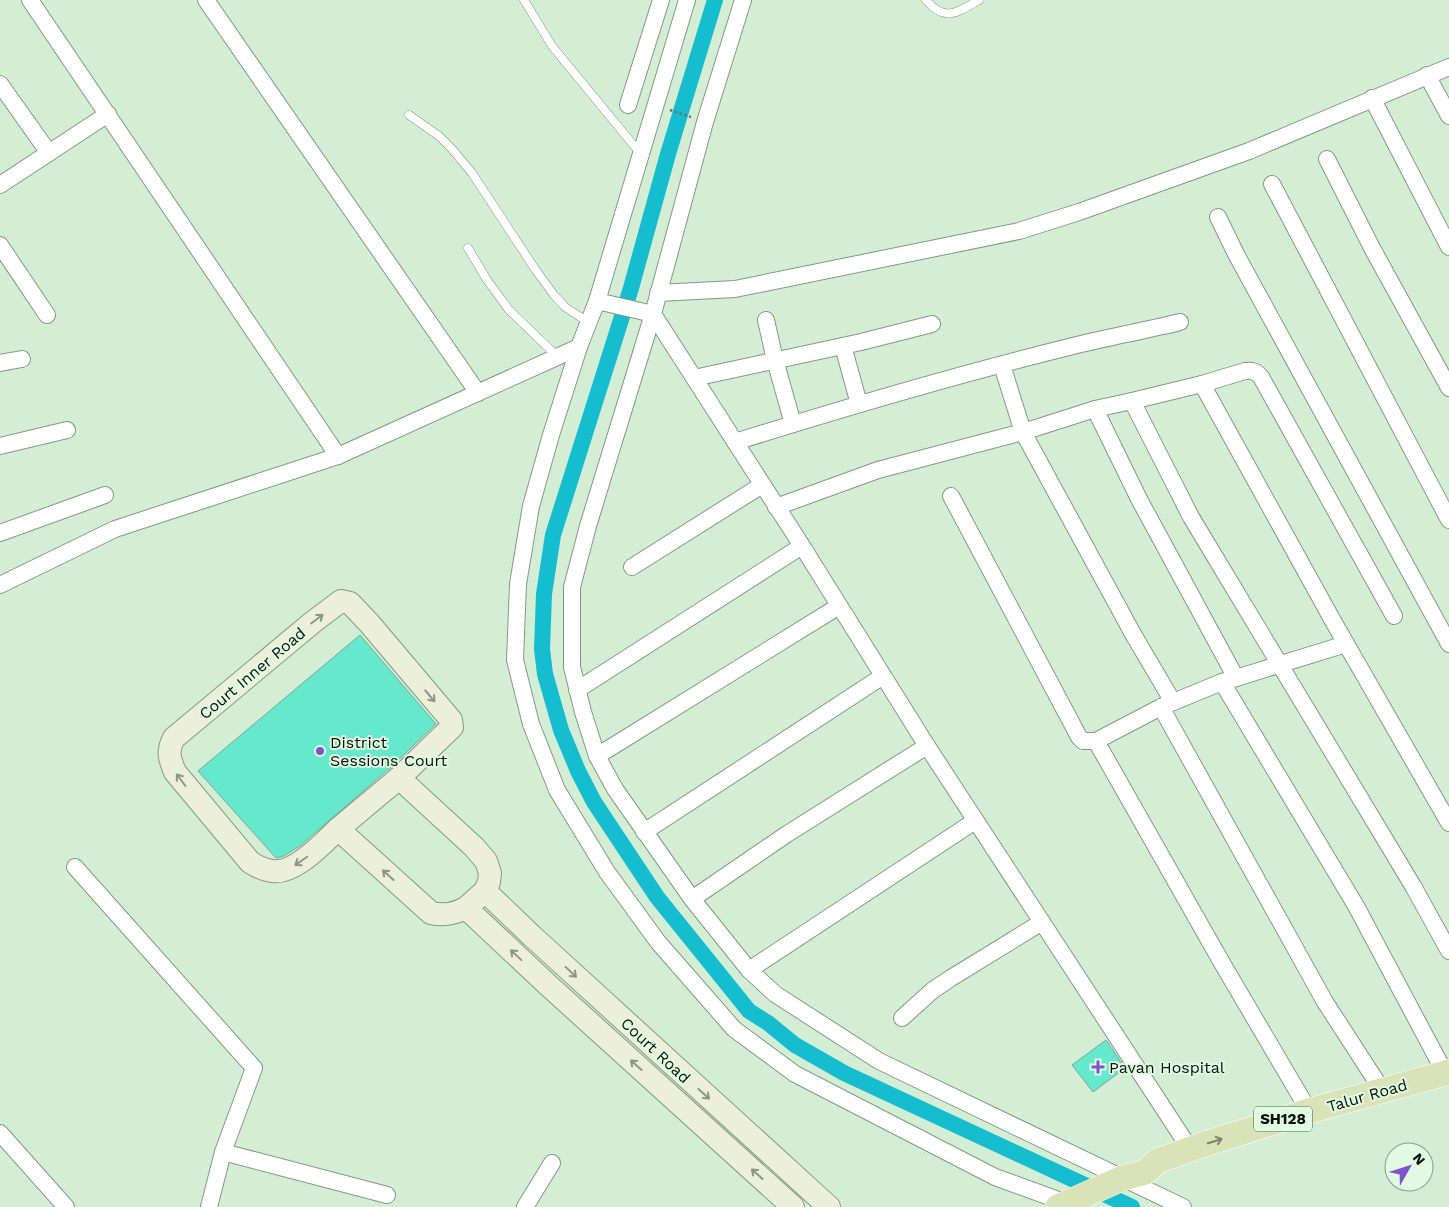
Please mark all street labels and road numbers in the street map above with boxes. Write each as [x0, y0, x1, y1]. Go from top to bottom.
street label: Court Inner Road [195, 623, 309, 723]
street label: Court Road [617, 1014, 694, 1087]
street label: Talur Road [1325, 1075, 1409, 1116]
road number: SH128 [1254, 1106, 1312, 1132]

